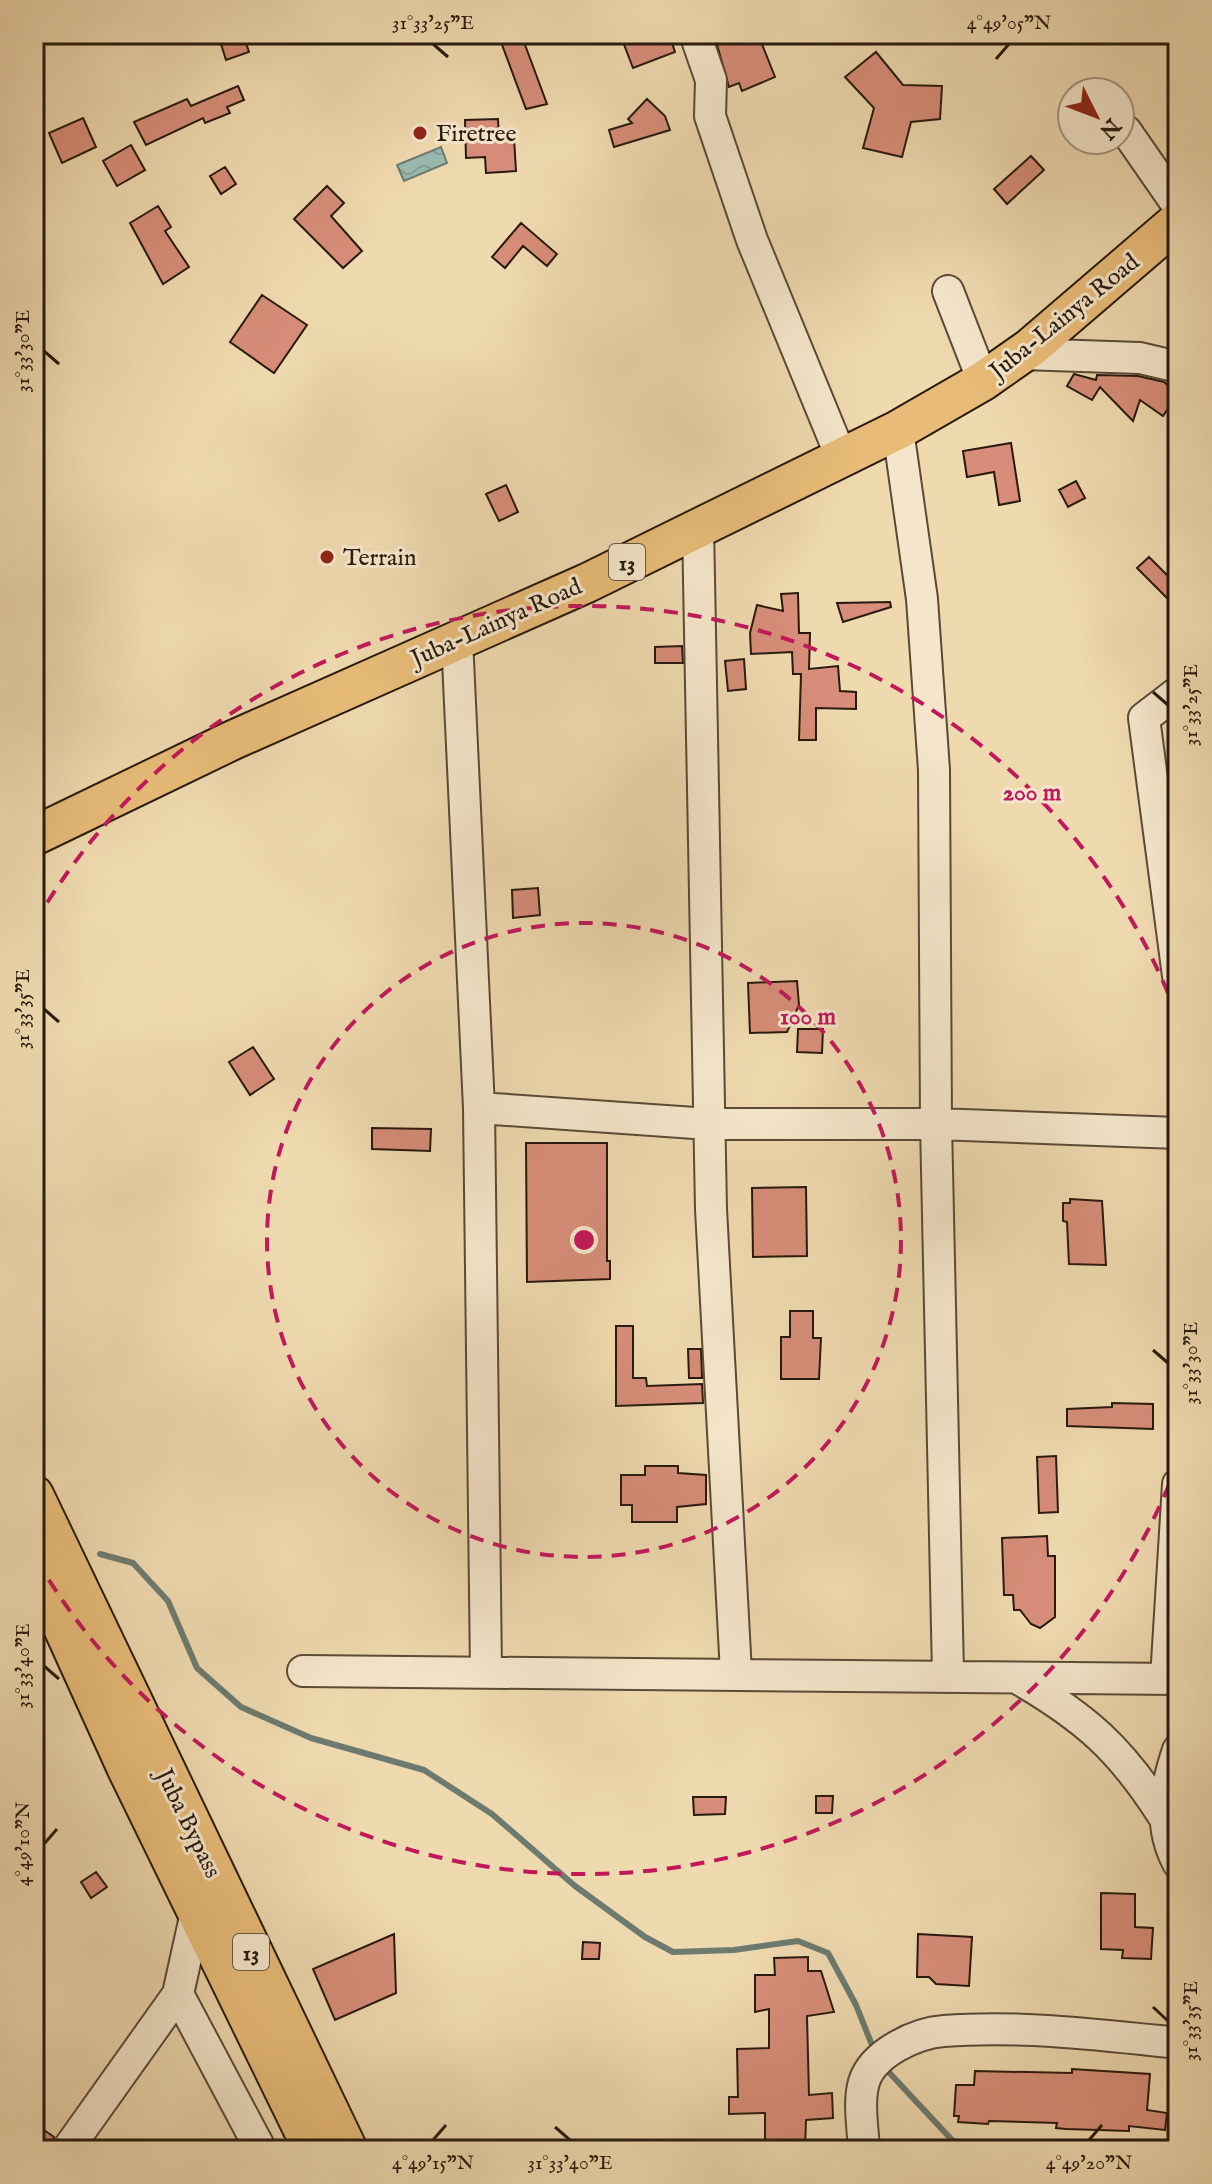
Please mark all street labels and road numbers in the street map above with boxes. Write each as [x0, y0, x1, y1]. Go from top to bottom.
street label: Juba-Lainya Road [981, 247, 1146, 389]
road number: 13 [609, 544, 645, 580]
street label: Juba-Lainya Road [404, 572, 587, 676]
street label: Juba Bypass [147, 1761, 227, 1883]
road number: 13 [233, 1934, 269, 1970]

